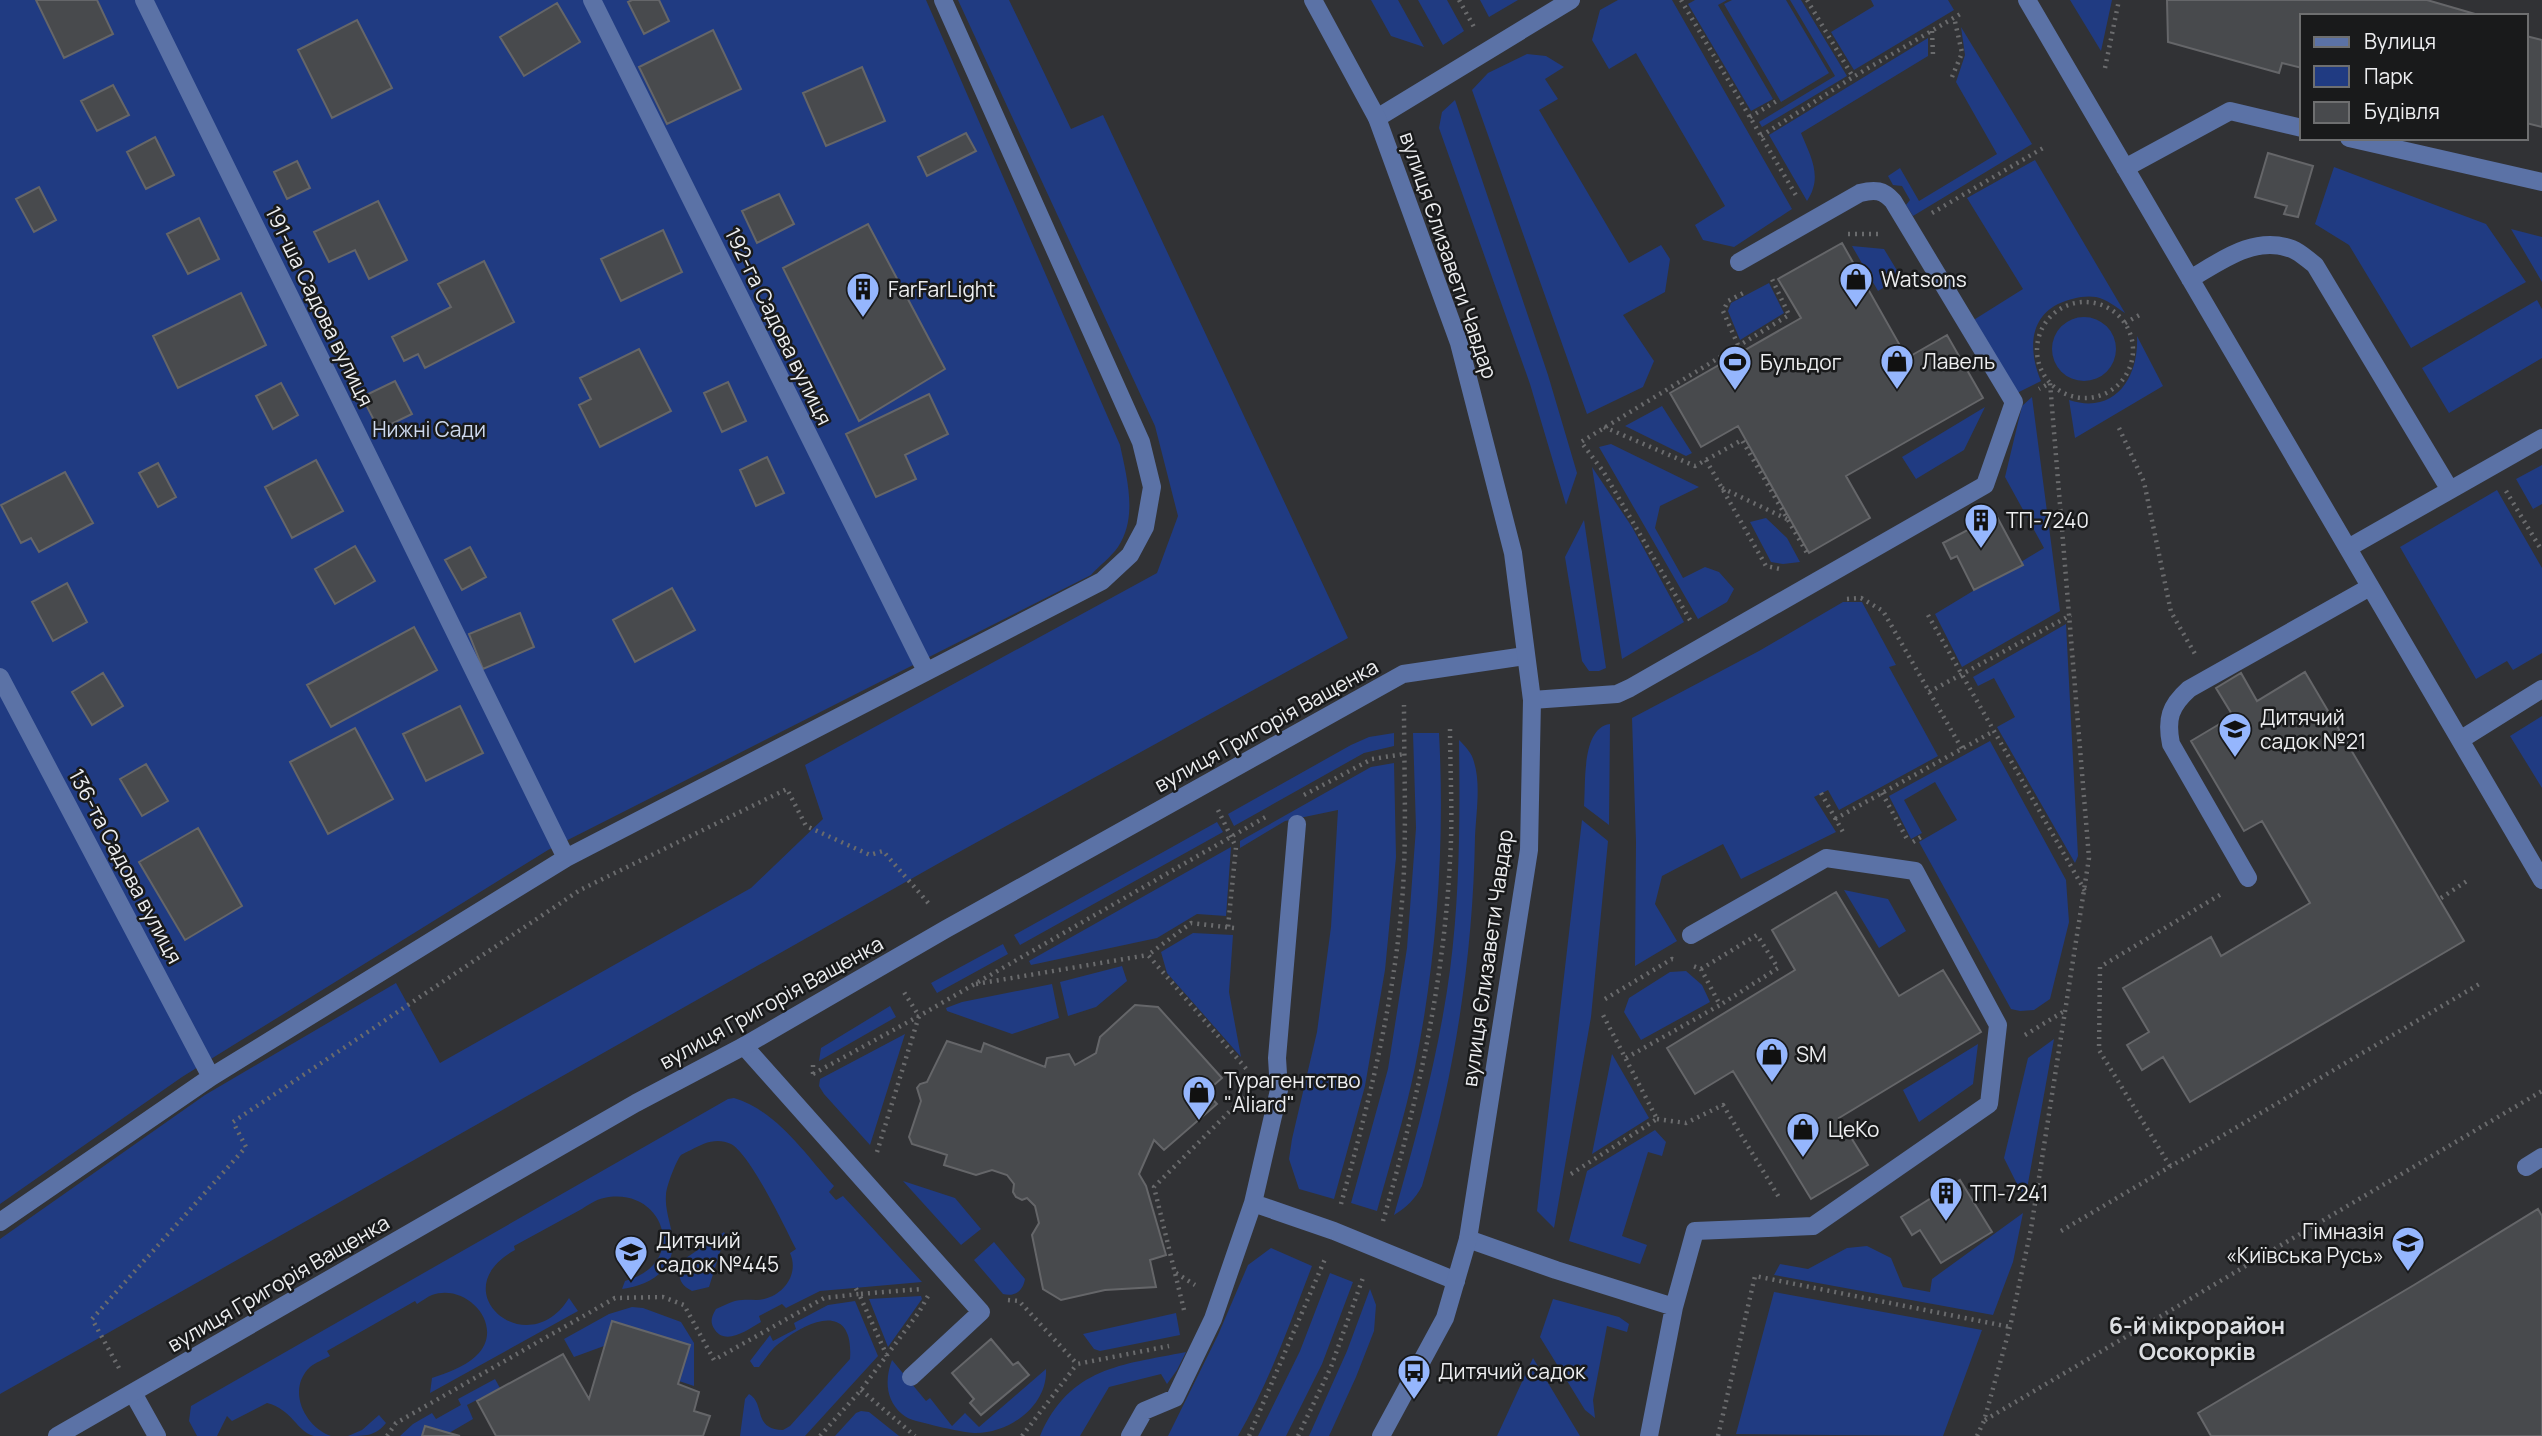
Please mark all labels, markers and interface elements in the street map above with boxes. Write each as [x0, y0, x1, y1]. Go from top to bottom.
legend [2300, 14, 2528, 140]
text: Вулиця [2364, 27, 2436, 55]
text: Парк [2364, 62, 2414, 90]
text: Будівля [2364, 97, 2440, 125]
street label: вулиця Єлизавети Чавдар [1394, 128, 1504, 382]
street label: 191-ша Садова вулиця [259, 201, 381, 411]
street label: 192-га Садова вулиця [719, 223, 839, 429]
shop icon: Watsons [1837, 260, 1875, 309]
place label: Watsons [1881, 265, 1967, 293]
building icon: FarFarLight [844, 270, 882, 319]
place label: FarFarLight [888, 275, 996, 303]
shop icon: Лавель [1878, 342, 1916, 391]
sports icon: Бульдог [1716, 343, 1754, 392]
place label: Лавель [1922, 347, 1995, 375]
place label: Бульдог [1760, 348, 1842, 376]
park label: Нижні Сади [372, 415, 486, 443]
building icon: ТП-7240 [1962, 501, 2000, 550]
place label: ТП-7240 [2006, 506, 2089, 534]
street label: вулиця Григорія Ващенка [1149, 652, 1383, 798]
place label: Дитячий садок №21 [2260, 703, 2366, 755]
school or university icon: Дитячий садок №21 [2216, 710, 2254, 759]
street label: 136-та Садова вулиця [63, 764, 189, 968]
street label: вулиця Єлизавети Чавдар [1455, 828, 1519, 1088]
street label: вулиця Григорія Ващенка [654, 929, 888, 1075]
shop icon: SM [1753, 1035, 1791, 1084]
place label: SM [1796, 1040, 1827, 1068]
place label: Турагентство "Aliard" [1224, 1066, 1361, 1118]
shop icon: Турагентство "Aliard" [1180, 1073, 1218, 1122]
shop icon: ЦеКо [1784, 1110, 1822, 1159]
place label: ЦеКо [1828, 1115, 1879, 1143]
building icon: ТП-7241 [1927, 1174, 1965, 1223]
place label: ТП-7241 [1970, 1179, 2049, 1207]
street label: вулиця Григорія Ващенка [162, 1208, 394, 1358]
place label: Гімназія «Київська Русь» [2226, 1217, 2384, 1269]
school or university icon: Гімназія «Київська Русь» [2389, 1224, 2427, 1273]
place label: Дитячий садок №445 [656, 1226, 779, 1278]
school or university icon: Дитячий садок №445 [612, 1233, 650, 1282]
district label: 6-й мікрорайон Осокорків [2109, 1309, 2285, 1367]
bus stop icon: Дитячий садок [1395, 1352, 1433, 1401]
place label: Дитячий садок [1438, 1357, 1586, 1385]

